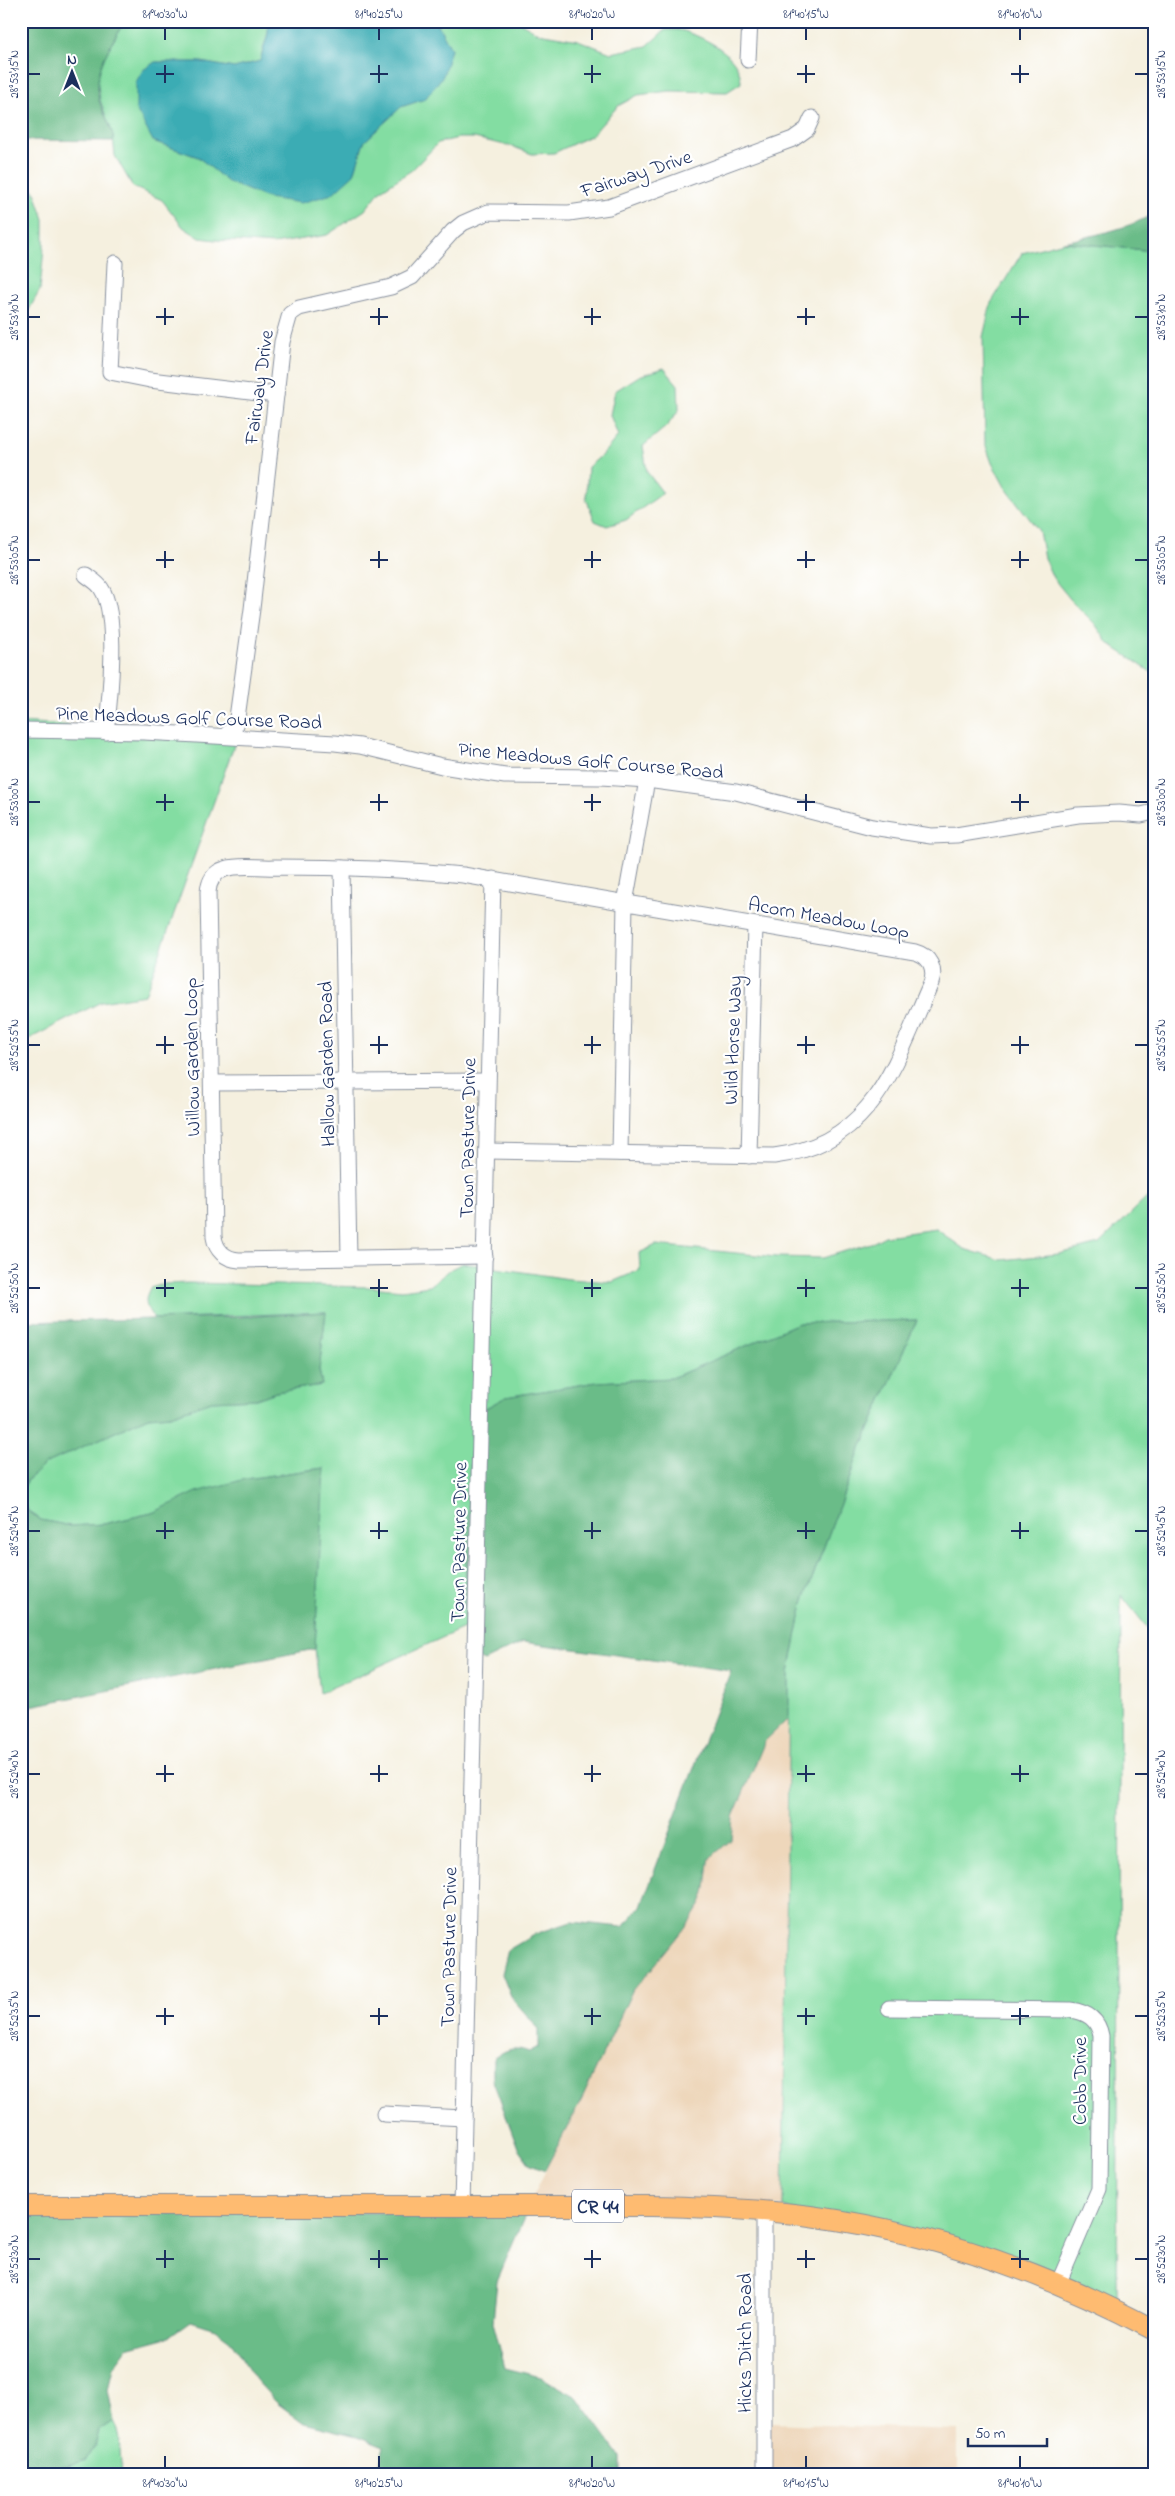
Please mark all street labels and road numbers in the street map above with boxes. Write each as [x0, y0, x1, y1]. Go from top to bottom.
street label: Fairway Drive [576, 144, 696, 207]
street label: Fairway Drive [238, 328, 283, 447]
street label: Pine Meadows Golf Course Road [55, 700, 322, 739]
street label: Pine Meadows Golf Course Road [457, 736, 725, 789]
street label: Acorn Meadow Loop [746, 891, 912, 948]
street label: Wild Horse Way [718, 975, 751, 1105]
street label: Willow Garden Loop [178, 977, 209, 1137]
street label: Hallow Garden Road [313, 981, 344, 1147]
street label: Town Pasture Drive [454, 1058, 485, 1218]
street label: Town Pasture Drive [445, 1462, 476, 1622]
street label: Town Pasture Drive [435, 1867, 466, 2027]
street label: Cobb Drive [1067, 2037, 1096, 2125]
road number: CR 44 [572, 2190, 624, 2222]
street label: Hicks Ditch Road [732, 2273, 761, 2413]

